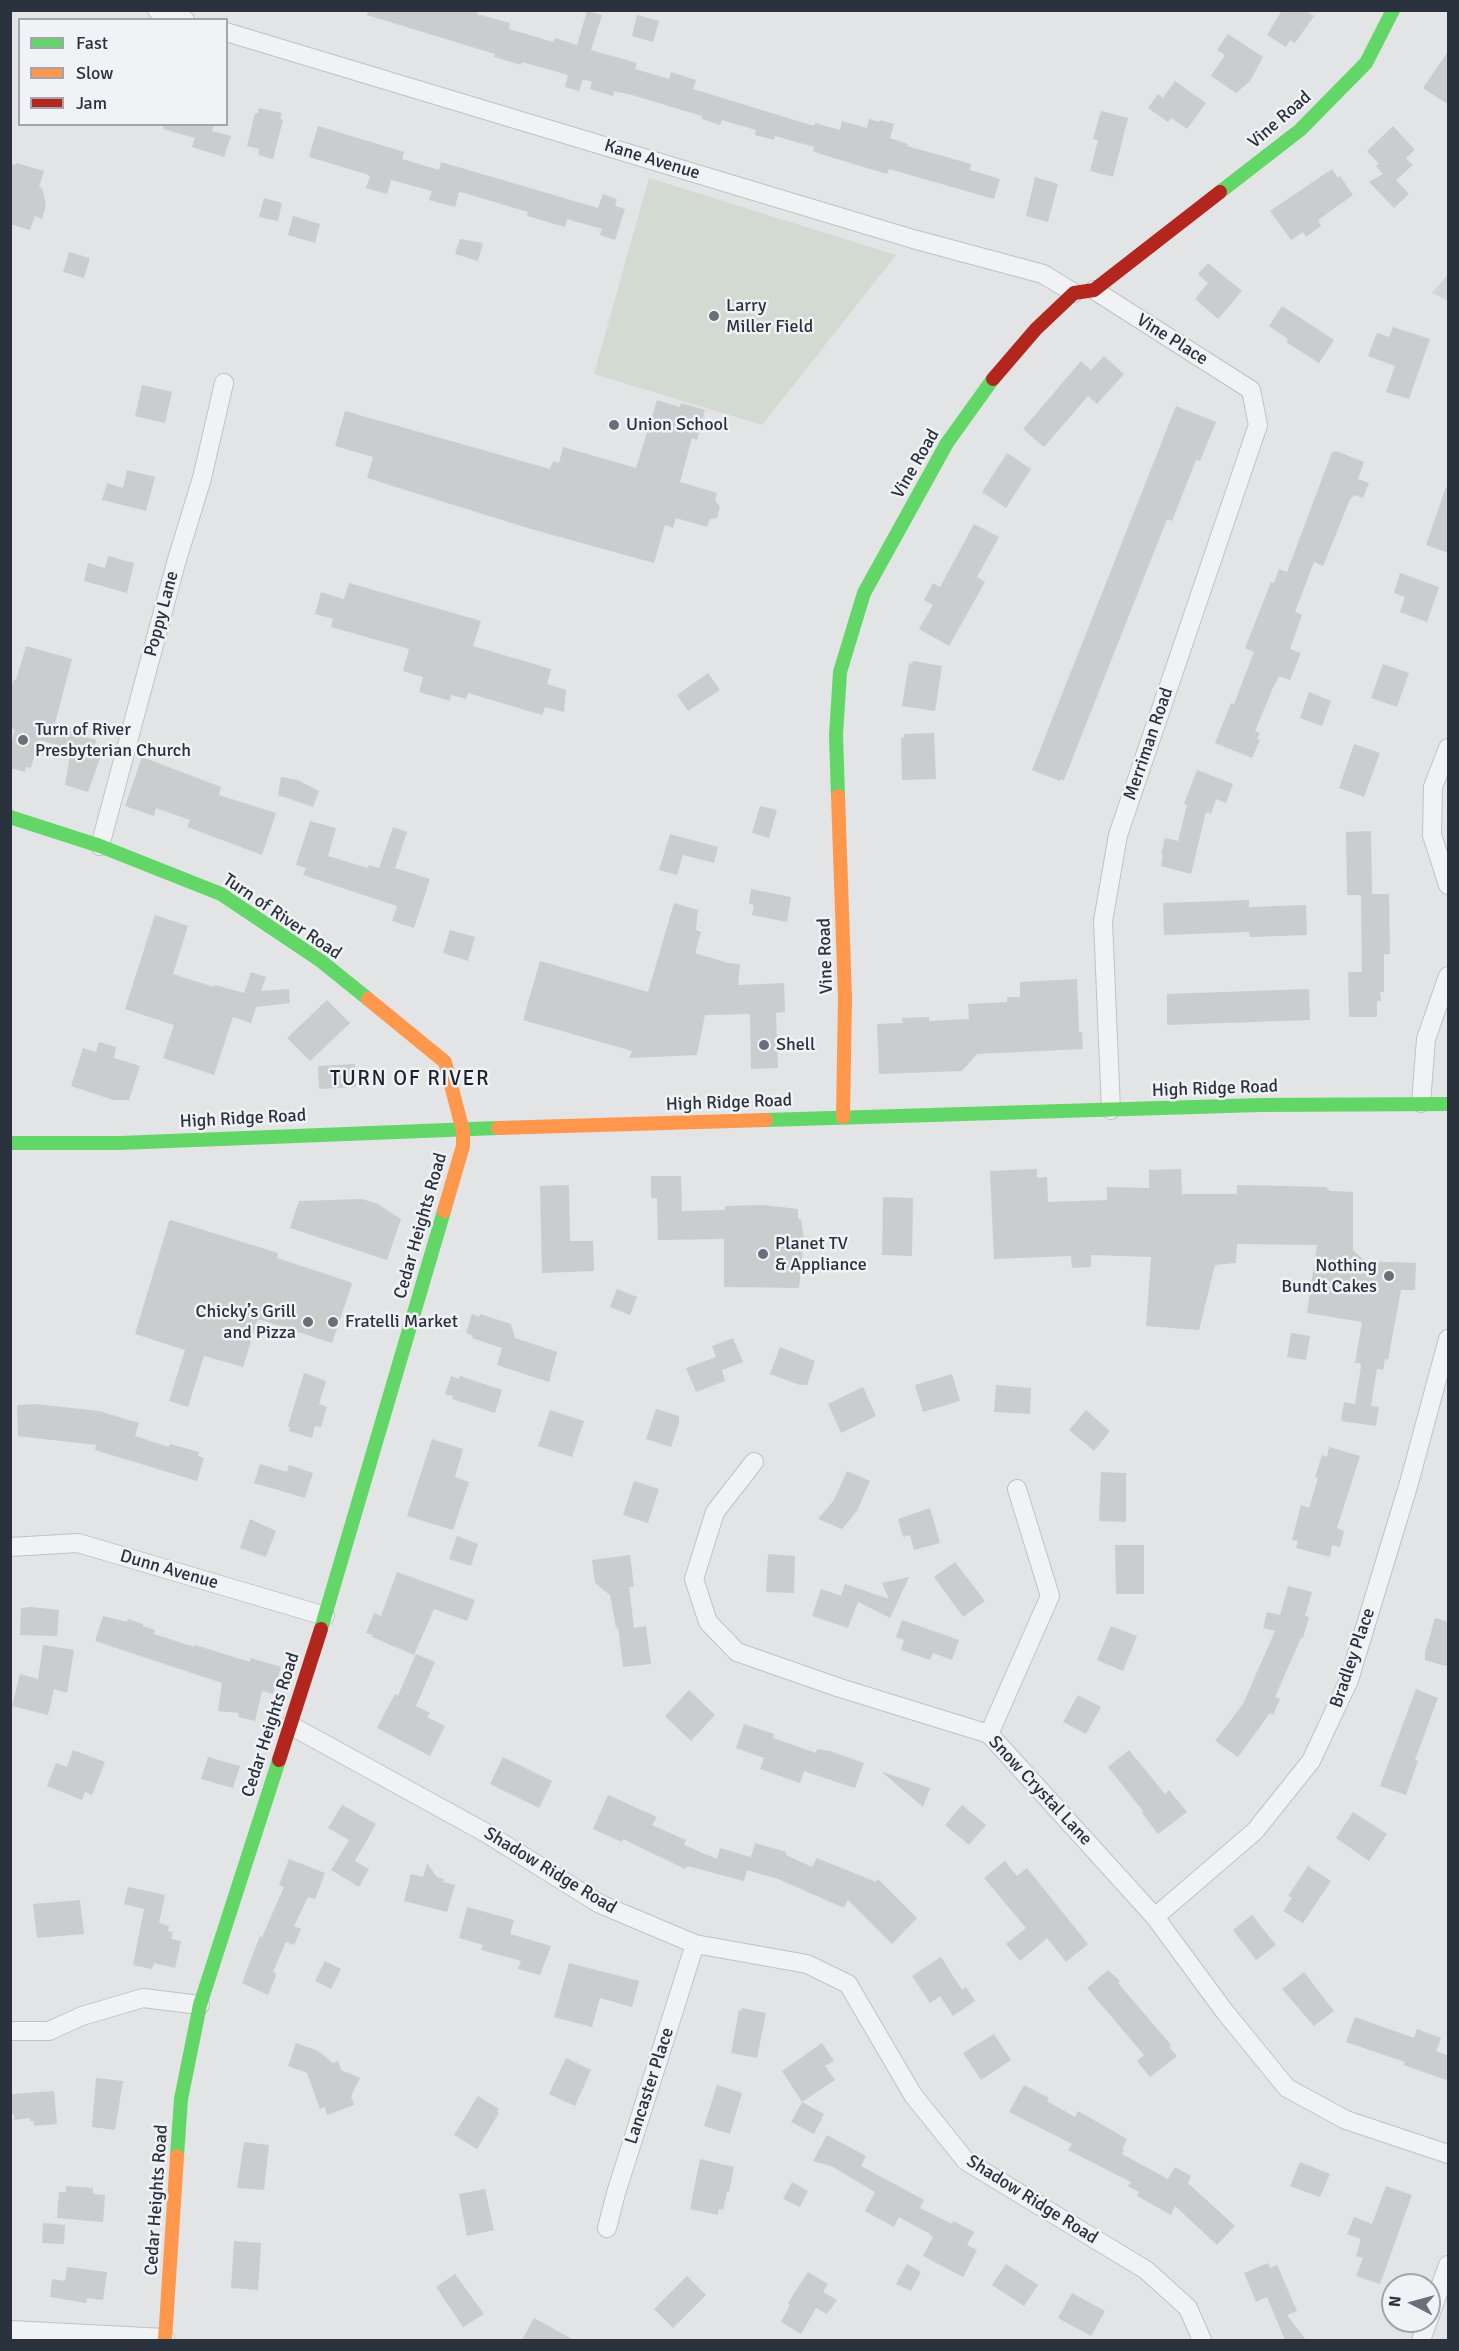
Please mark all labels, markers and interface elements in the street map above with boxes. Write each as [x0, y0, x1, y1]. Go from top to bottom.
legend [18, 18, 228, 126]
text: Fast [76, 32, 108, 54]
text: Slow [76, 62, 113, 84]
street label: Vine Road [1244, 87, 1316, 153]
text: Jam [76, 92, 107, 114]
street label: Kane Avenue [602, 135, 702, 185]
place label: Larry Miller Field [726, 295, 813, 338]
marker: Larry Miller Field [707, 309, 721, 323]
street label: Vine Place [1132, 310, 1212, 370]
place label: Union School [626, 414, 728, 436]
marker: Union School [607, 418, 621, 432]
street label: Vine Road [888, 425, 944, 503]
street label: Poppy Lane [140, 569, 184, 659]
street label: Merriman Road [1120, 685, 1178, 803]
place label: Turn of River Presbyterian Church [35, 719, 191, 762]
marker: Turn of River Presbyterian Church [16, 733, 30, 747]
street label: Turn of River Road [219, 869, 345, 965]
street label: Vine Road [814, 917, 838, 995]
place label: Shell [776, 1034, 815, 1056]
marker: Shell [757, 1038, 771, 1052]
district label: TURN OF RIVER [330, 1066, 490, 1092]
street label: High Ridge Road [1151, 1076, 1279, 1102]
street label: High Ridge Road [665, 1090, 793, 1116]
street label: High Ridge Road [179, 1105, 307, 1133]
street label: Cedar Heights Road [390, 1150, 452, 1302]
place label: Planet TV & Appliance [775, 1233, 867, 1276]
marker: Planet TV & Appliance [756, 1247, 770, 1261]
place label: Nothing Bundt Cakes [1281, 1255, 1377, 1298]
marker: Nothing Bundt Cakes [1382, 1269, 1396, 1283]
place label: Chicky’s Grill and Pizza [196, 1301, 296, 1344]
place label: Fratelli Market [345, 1311, 458, 1333]
marker: Chicky’s Grill and Pizza [301, 1315, 315, 1329]
marker: Fratelli Market [326, 1315, 340, 1329]
street label: Dunn Avenue [117, 1546, 221, 1594]
street label: Bradley Place [1326, 1605, 1380, 1711]
street label: Cedar Heights Road [237, 1650, 305, 1800]
street label: Snow Crystal Lane [984, 1732, 1096, 1850]
street label: Shadow Ridge Road [480, 1823, 620, 1919]
street label: Lancaster Place [621, 2025, 679, 2147]
street label: Cedar Heights Road [141, 2124, 173, 2276]
street label: Shadow Ridge Road [962, 2151, 1102, 2249]
north arrow [1381, 2273, 1441, 2333]
text: N [1385, 2295, 1406, 2308]

